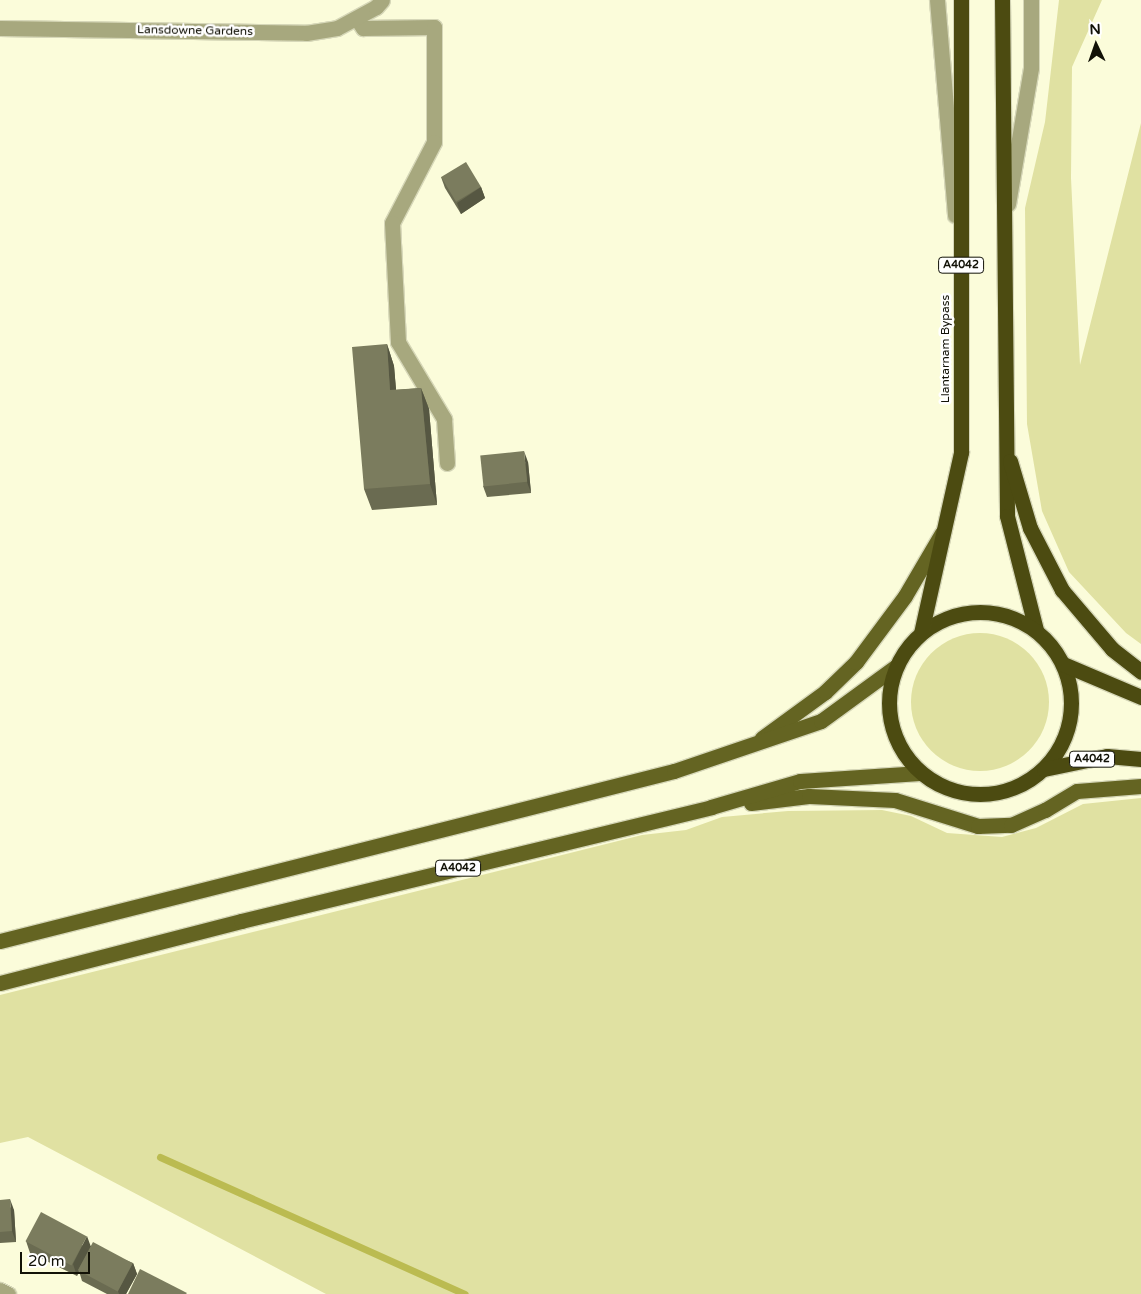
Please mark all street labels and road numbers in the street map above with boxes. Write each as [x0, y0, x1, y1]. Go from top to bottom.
street label: Lansdowne Gardens [137, 23, 253, 39]
road number: A4042 [937, 256, 985, 274]
street label: Llantarnam Bypass [939, 295, 953, 403]
road number: A4042 [1068, 751, 1116, 768]
road number: A4042 [434, 860, 482, 876]

